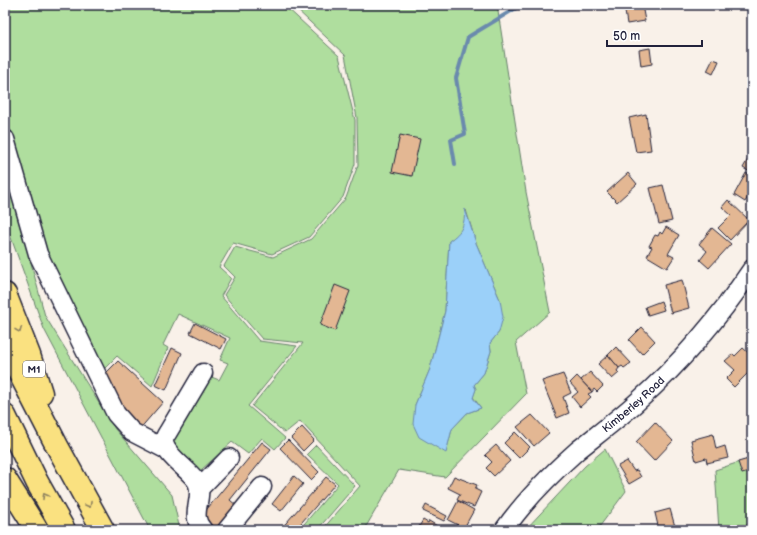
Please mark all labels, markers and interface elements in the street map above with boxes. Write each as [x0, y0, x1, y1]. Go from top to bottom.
scale bar [607, 22, 702, 48]
text: 50 m [613, 29, 640, 44]
one-way arrow [15, 326, 23, 333]
road number: M1 [23, 361, 45, 377]
street label: Kimberley Road [600, 374, 667, 435]
one-way arrow [43, 493, 50, 500]
one-way arrow [85, 501, 92, 508]

